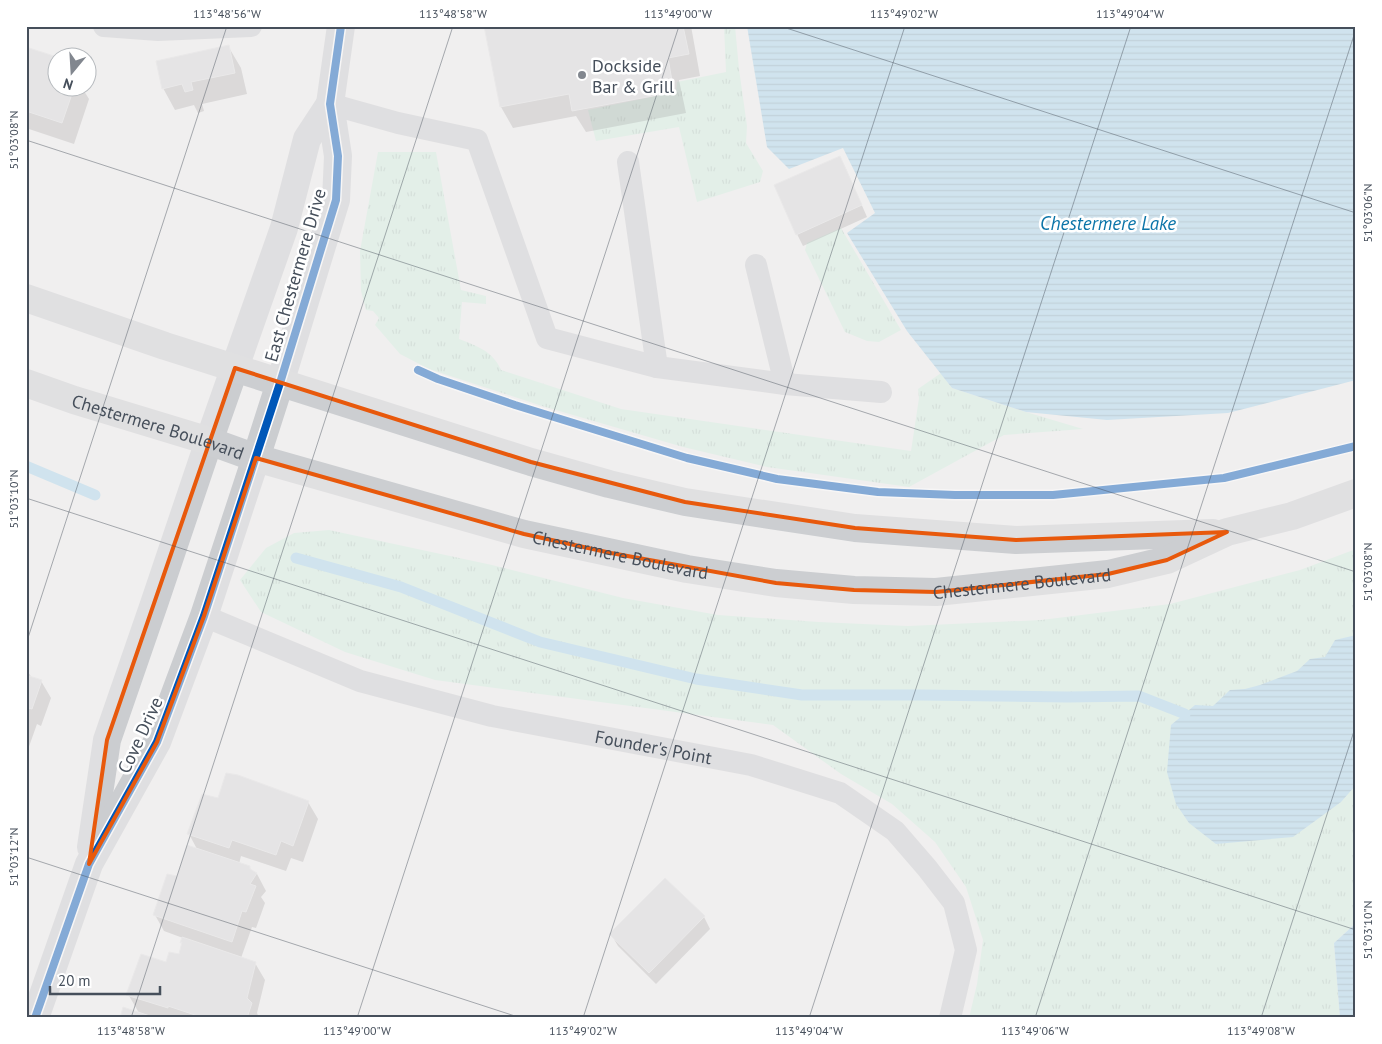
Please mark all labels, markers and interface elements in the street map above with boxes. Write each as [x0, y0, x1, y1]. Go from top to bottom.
text: 113°48'56"W [193, 6, 261, 21]
text: 113°48'58"W [419, 6, 487, 21]
text: 113°49'00"W [644, 6, 712, 21]
text: 113°49'02"W [870, 6, 938, 21]
text: 113°49'04"W [1096, 6, 1164, 21]
north arrow [48, 48, 98, 98]
place label: Dockside Bar & Grill [592, 54, 675, 98]
marker: Dockside Bar & Grill [576, 69, 588, 81]
text: N [61, 74, 75, 94]
text: 51°03'08"N [6, 110, 21, 170]
text: 51°03'06"N [1360, 183, 1375, 243]
street label: East Chestermere Drive [259, 186, 331, 364]
water label: Chestermere Lake [1040, 211, 1176, 235]
street label: Chestermere Boulevard [69, 389, 247, 464]
text: 51°03'10"N [6, 469, 21, 529]
street label: Chestermere Boulevard [530, 525, 710, 584]
text: 51°03'08"N [1360, 542, 1375, 602]
street label: Chestermere Boulevard [931, 562, 1112, 604]
street label: Cove Drive [112, 693, 168, 777]
street label: Founder's Point [593, 724, 714, 769]
text: 51°03'12"N [6, 827, 21, 887]
text: 51°03'10"N [1360, 900, 1375, 960]
scale bar [50, 964, 160, 996]
text: 20 m [58, 971, 91, 990]
text: 113°48'58"W [97, 1023, 165, 1038]
text: 113°49'00"W [323, 1023, 391, 1038]
text: 113°49'02"W [549, 1023, 617, 1038]
text: 113°49'04"W [775, 1023, 843, 1038]
text: 113°49'06"W [1001, 1023, 1069, 1038]
text: 113°49'08"W [1227, 1023, 1295, 1038]

